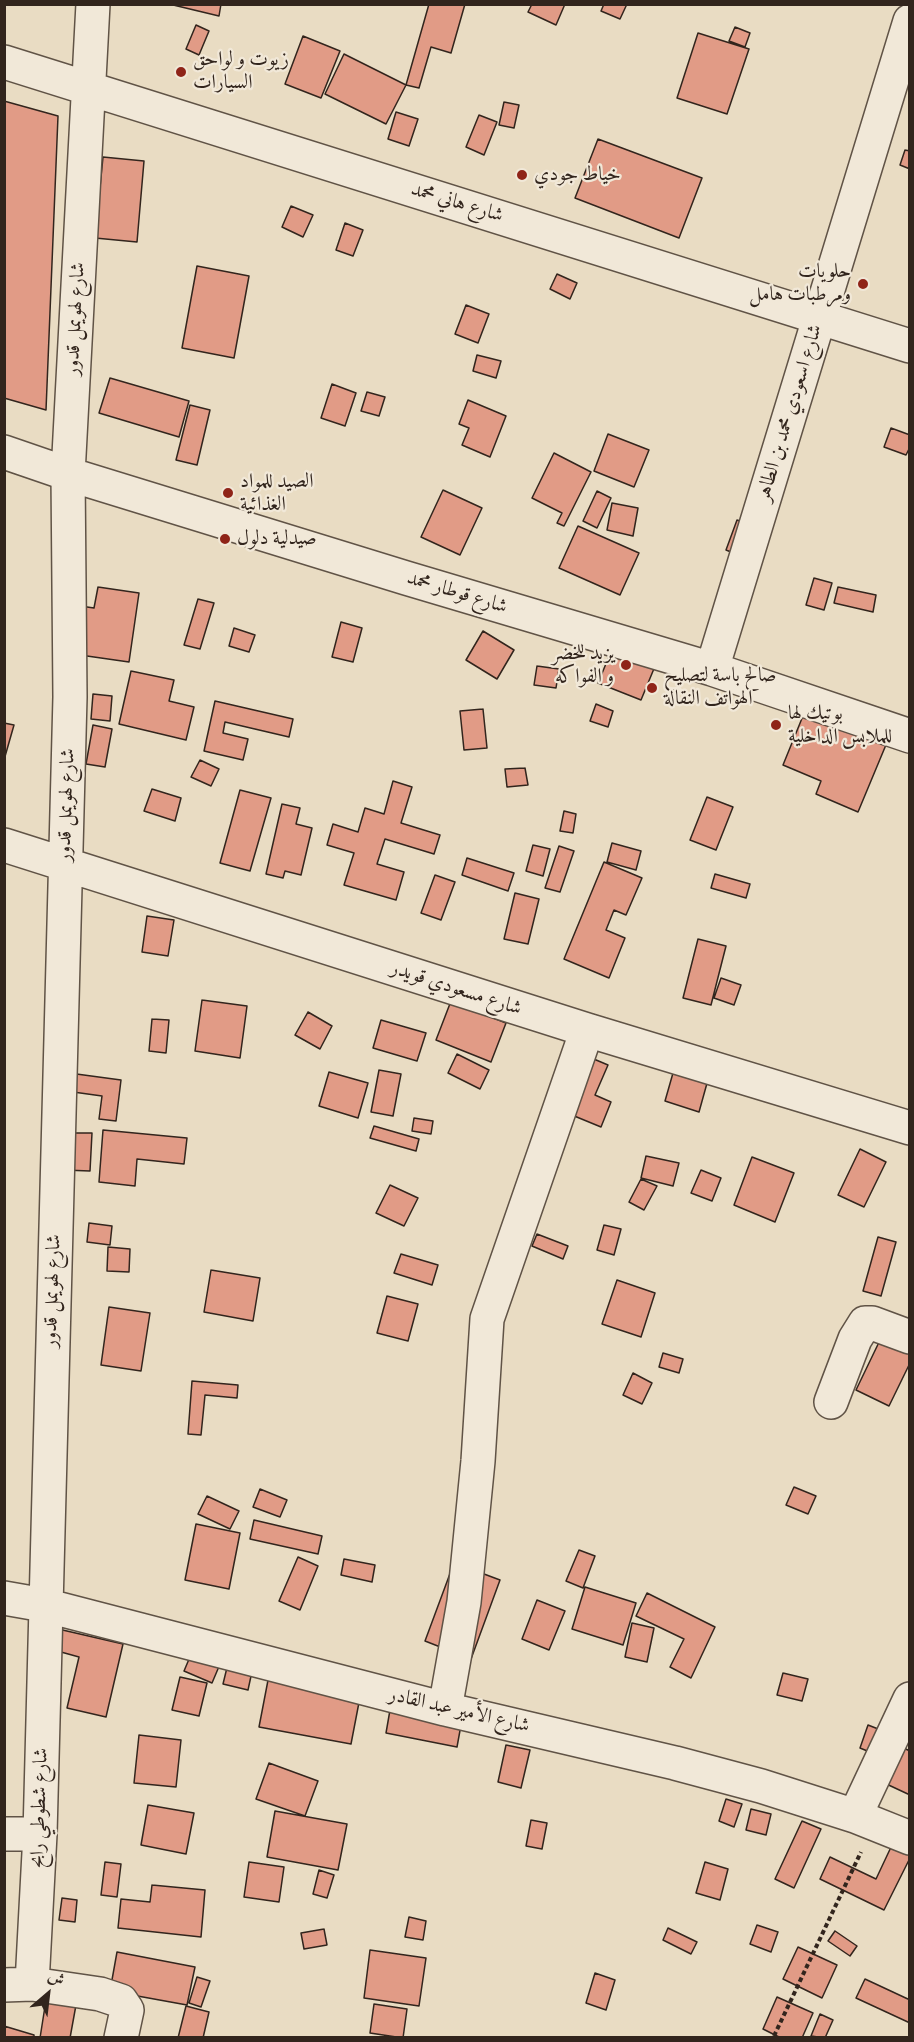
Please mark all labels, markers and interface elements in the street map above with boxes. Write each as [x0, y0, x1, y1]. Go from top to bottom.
place label: زيوت و لواحق السيارات [193, 48, 289, 95]
marker: زيوت و لواحق السيارات [174, 65, 188, 79]
place label: خياط جودي [534, 163, 621, 187]
marker: خياط جودي [515, 168, 529, 182]
street label: شارع هاني محمد [408, 178, 506, 228]
place label: حلويات ومرطبات هامل [749, 260, 851, 307]
street label: شارع لهويمل قدور [61, 262, 91, 376]
marker: حلويات ومرطبات هامل [856, 277, 870, 291]
street label: شارع اسعودي محمد بن الطاهر [752, 322, 828, 504]
place label: الصيد للمواد الغذائية [240, 470, 314, 517]
marker: الصيد للمواد الغذائية [221, 486, 235, 500]
place label: صيدلية دلول [237, 527, 317, 551]
marker: صيدلية دلول [218, 532, 232, 546]
street label: شارع قوطار محمد [404, 566, 510, 620]
place label: يزيد للخضر و الفواكه [552, 642, 614, 689]
marker: يزيد للخضر و الفواكه [619, 658, 633, 672]
place label: صالح باسة لتصليح الهواتف النقالة [664, 664, 776, 711]
marker: صالح باسة لتصليح الهواتف النقالة [645, 681, 659, 695]
place label: بوتيك لها للملابس الداخلية [788, 702, 892, 749]
marker: بوتيك لها للملابس الداخلية [769, 718, 783, 732]
street label: شارع لهويمل قدور [53, 748, 81, 862]
street label: شارع مسعودي قويدر [388, 957, 524, 1021]
street label: شارع لهويمل قدور [39, 1234, 67, 1348]
street label: شارع الأمير عبد القادر [386, 1683, 532, 1739]
street label: شارع شطوطي رابح [26, 1747, 54, 1869]
north arrow [18, 1964, 78, 2024]
text: ش [45, 1966, 68, 1991]

